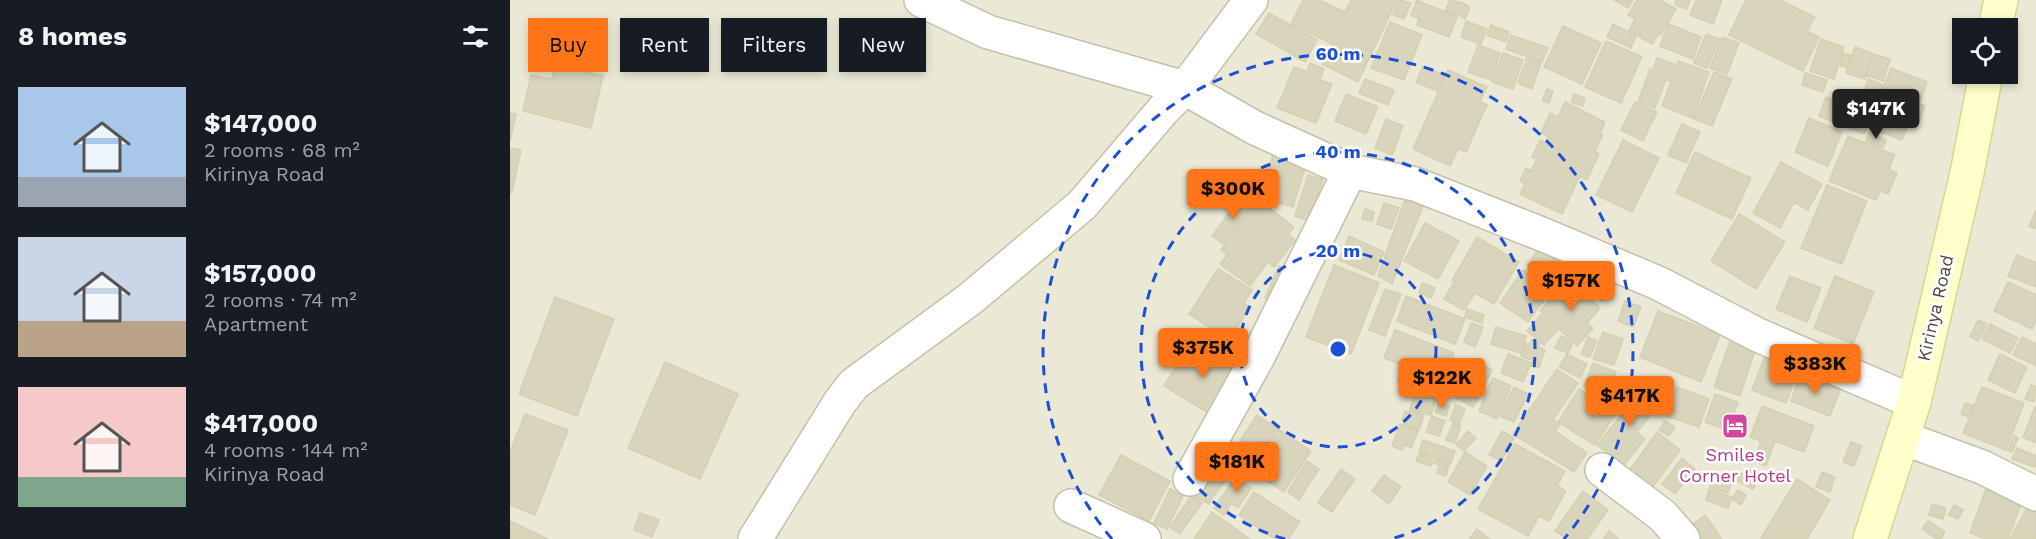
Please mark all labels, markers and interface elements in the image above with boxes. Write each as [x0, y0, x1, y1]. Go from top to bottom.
chip: Buy [528, 18, 608, 72]
chip: Rent [620, 18, 709, 72]
chip: Filters [721, 18, 827, 72]
chip: New [839, 18, 926, 72]
map controls [1952, 18, 2018, 84]
button: locate [1952, 18, 2018, 84]
icon: filters [459, 20, 492, 53]
text: 8 homes [18, 21, 127, 51]
text: 60 m [1316, 43, 1360, 64]
pin: $147K [1834, 89, 1918, 140]
text: $147K [1846, 96, 1906, 120]
text: $147,000 [204, 108, 318, 138]
icon: home [66, 111, 138, 183]
text: 2 rooms · 68 m² [204, 138, 360, 162]
text: 40 m [1315, 141, 1361, 162]
text: Kirinya Road [204, 162, 325, 186]
pin: $300K [1191, 169, 1275, 220]
text: $300K [1201, 176, 1265, 200]
text: 20 m [1316, 240, 1360, 261]
street label: Kirinya Road [1913, 253, 1957, 363]
text: $157,000 [204, 258, 316, 288]
icon: home [66, 261, 138, 333]
pin: $157K [1529, 261, 1613, 312]
text: $157K [1542, 268, 1600, 292]
text: 2 rooms · 74 m² [204, 288, 357, 312]
text: Apartment [204, 312, 308, 336]
pin: $375K [1161, 328, 1245, 379]
text: $375K [1172, 335, 1234, 359]
centre of rings [1328, 339, 1348, 359]
pin: $383K [1773, 344, 1857, 395]
text: $383K [1784, 351, 1846, 375]
pin: $122K [1400, 358, 1484, 409]
text: $122K [1412, 365, 1472, 389]
pin: $417K [1588, 376, 1672, 427]
text: $417K [1600, 383, 1660, 407]
text: $417,000 [204, 408, 318, 438]
icon: home [66, 411, 138, 483]
hotel icon: Smiles Corner Hotel [1720, 411, 1750, 441]
text: 4 rooms · 144 m² [204, 438, 368, 462]
pin: $181K [1195, 442, 1279, 493]
place label: Smiles Corner Hotel [1679, 444, 1792, 486]
text: $181K [1209, 449, 1265, 473]
text: Kirinya Road [204, 462, 325, 486]

